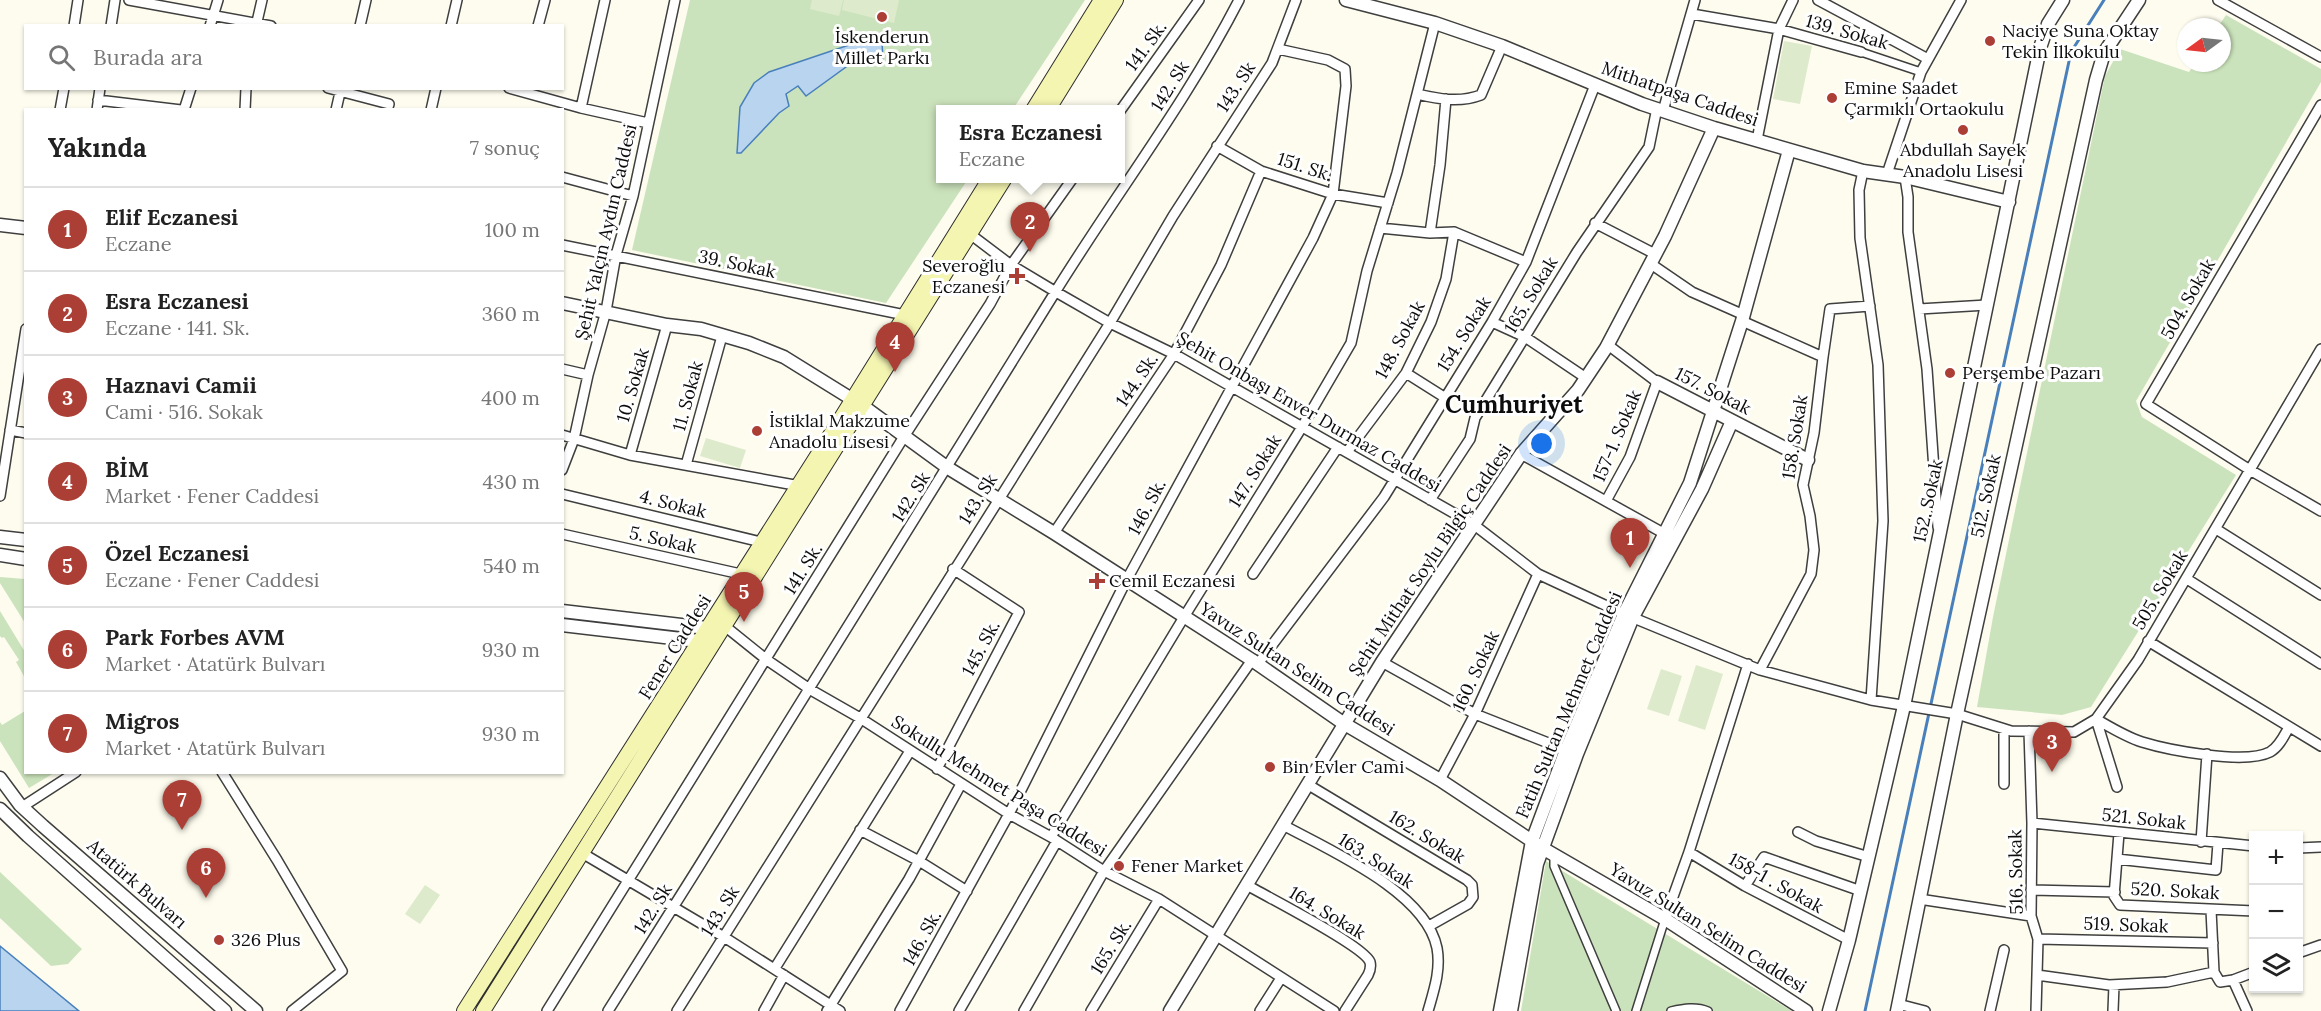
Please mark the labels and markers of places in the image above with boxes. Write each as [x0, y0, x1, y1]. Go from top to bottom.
marker: İskenderun Millet Parkı [875, 10, 889, 24]
place label: Naciye Suna Oktay Tekin İlkokulu [2002, 19, 2159, 63]
place label: İskenderun Millet Parkı [834, 25, 930, 69]
marker: Naciye Suna Oktay Tekin İlkokulu [1983, 34, 1997, 48]
place label: Emine Saadet Çarmıklı Ortaokulu [1844, 76, 2004, 120]
marker: Emine Saadet Çarmıklı Ortaokulu [1825, 91, 1839, 105]
marker: Abdullah Sayek Anadolu Lisesi [1956, 123, 1970, 137]
place label: Abdullah Sayek Anadolu Lisesi [1899, 138, 2026, 182]
pin: 2 [1010, 202, 1050, 252]
place label: Severoğlu Eczanesi [922, 254, 1005, 298]
marker: Severoğlu Eczanesi [1010, 269, 1024, 283]
pin: 4 [876, 322, 914, 372]
place label: Perşembe Pazarı [1962, 361, 2101, 384]
marker: Perşembe Pazarı [1943, 366, 1957, 380]
place label: İstiklal Makzume Anadolu Lisesi [768, 409, 910, 453]
marker: İstiklal Makzume Anadolu Lisesi [750, 424, 764, 438]
pin: 1 [1610, 518, 1650, 568]
place label: Cemil Eczanesi [1109, 569, 1235, 592]
pin: 5 [724, 572, 764, 622]
marker: Cemil Eczanesi [1090, 574, 1104, 588]
pin: 3 [2032, 722, 2072, 772]
place label: Bin Evler Cami [1282, 755, 1404, 778]
marker: Bin Evler Cami [1263, 760, 1277, 774]
pin: 7 [162, 780, 201, 830]
pin: 6 [186, 848, 226, 898]
place label: Fener Market [1131, 854, 1243, 877]
marker: Fener Market [1112, 859, 1126, 873]
place label: 326 Plus [231, 928, 301, 951]
marker: 326 Plus [212, 933, 226, 947]

